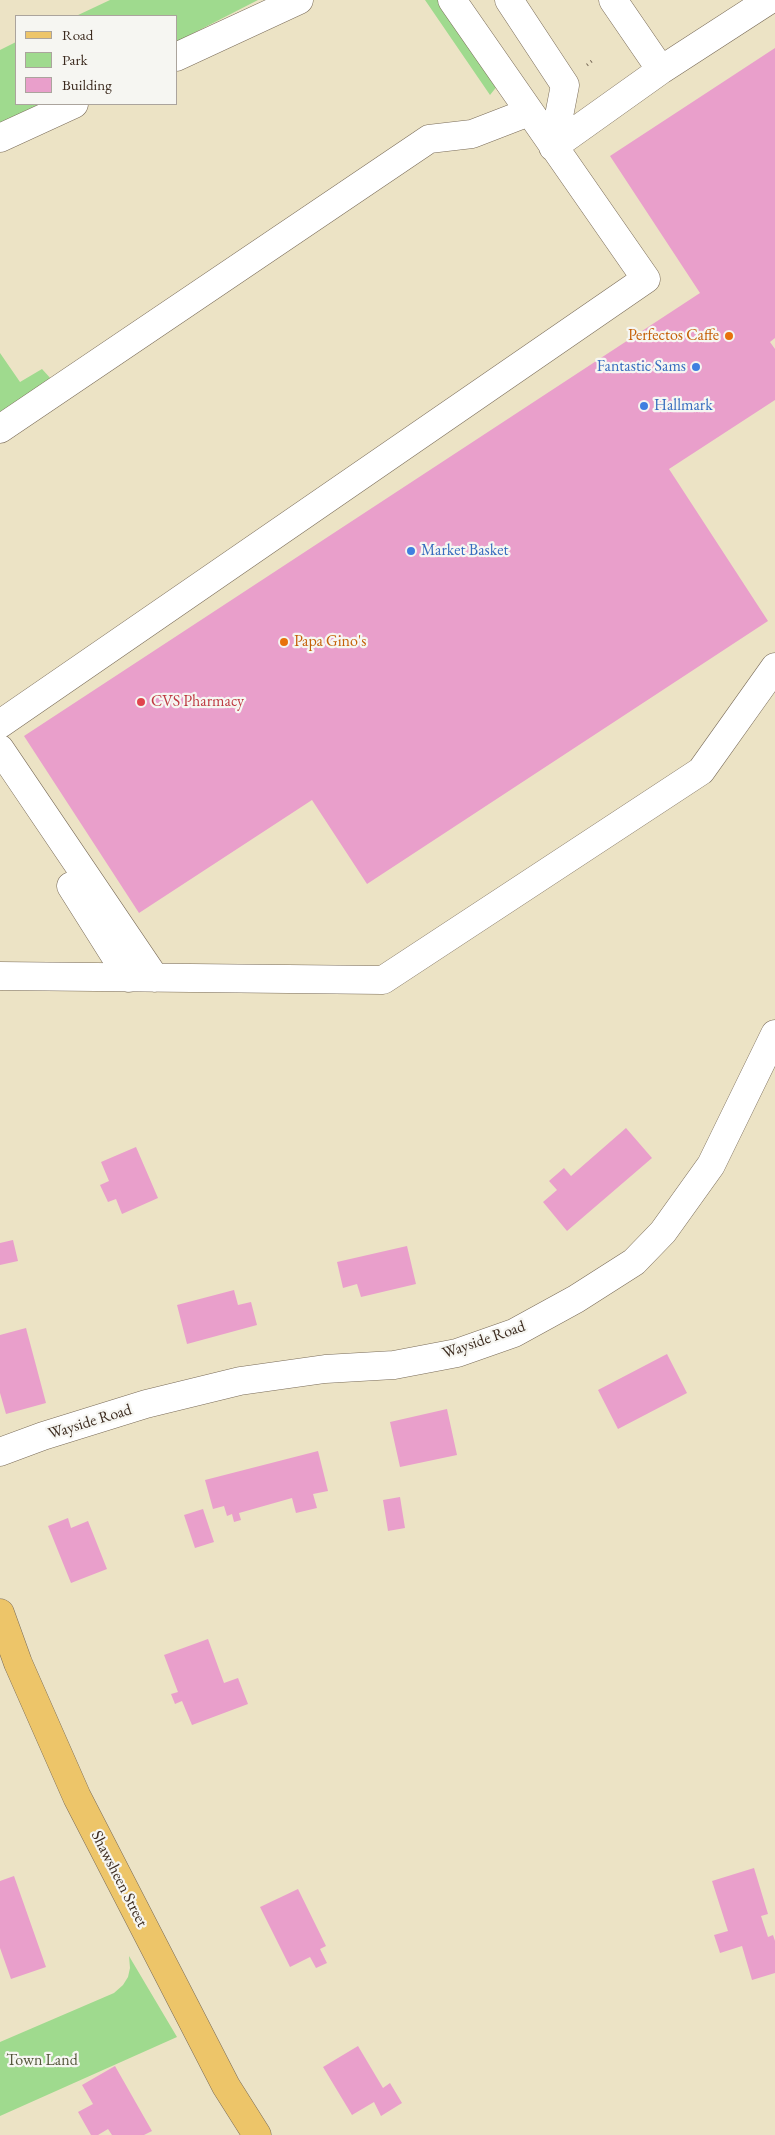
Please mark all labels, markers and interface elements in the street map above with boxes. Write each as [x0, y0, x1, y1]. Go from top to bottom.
legend [15, 15, 178, 105]
text: Road [62, 25, 93, 44]
text: Park [62, 50, 88, 69]
text: Building [62, 75, 112, 94]
place label: Perfectos Caffe [628, 326, 719, 346]
marker: Perfectos Caffe [723, 330, 735, 342]
place label: Fantastic Sams [597, 357, 686, 377]
marker: Fantastic Sams [690, 361, 702, 373]
place label: Hallmark [654, 396, 713, 416]
marker: Hallmark [638, 400, 650, 412]
place label: Market Basket [421, 541, 509, 561]
marker: Market Basket [405, 545, 417, 557]
place label: Papa Gino's [294, 632, 366, 652]
marker: Papa Gino's [278, 636, 290, 648]
place label: CVS Pharmacy [151, 692, 244, 712]
marker: CVS Pharmacy [135, 696, 147, 708]
street label: Wayside Road [440, 1317, 528, 1363]
street label: Wayside Road [46, 1400, 134, 1444]
street label: Shawsheen Street [87, 1828, 151, 1930]
park label: Town Land [6, 2051, 78, 2071]

